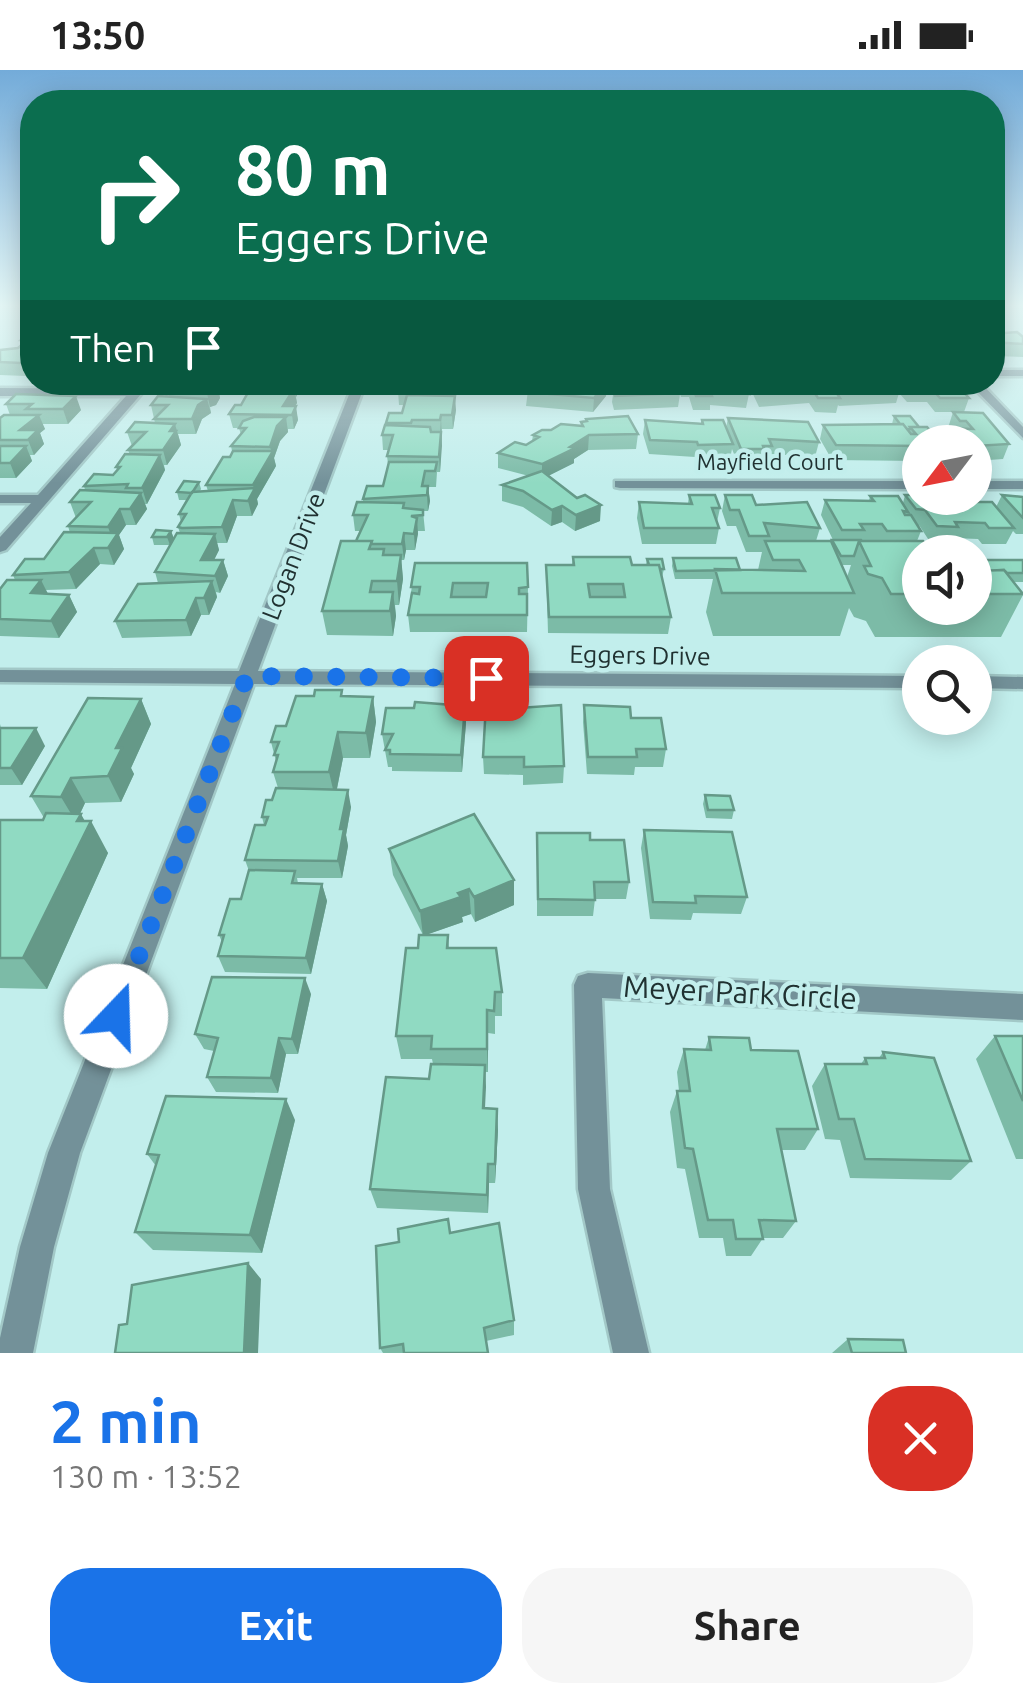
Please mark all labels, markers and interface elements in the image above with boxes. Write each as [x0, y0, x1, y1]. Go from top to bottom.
text: 13:50 [50, 14, 145, 56]
icon: right [70, 130, 200, 260]
text: 80 m [235, 130, 391, 208]
text: Eggers Drive [235, 212, 490, 263]
icon: arrive [176, 320, 231, 375]
text: Then [70, 327, 156, 369]
north arrow [902, 425, 992, 515]
map controls [902, 425, 992, 735]
street label: Mayfield Court [697, 449, 844, 474]
street label: Logan Drive [256, 489, 330, 623]
button: sound [902, 535, 992, 625]
pin [444, 636, 529, 721]
street label: Eggers Drive [569, 640, 711, 670]
button: search [902, 645, 992, 735]
icon: arrive [459, 651, 514, 706]
position arrow [64, 964, 168, 1068]
street label: Meyer Park Circle [622, 969, 858, 1015]
button: close [868, 1386, 973, 1491]
text: 2 min [50, 1387, 202, 1454]
text: 130 m · 13:52 [50, 1458, 242, 1494]
button: Exit [50, 1568, 502, 1683]
button: Share [522, 1568, 973, 1683]

